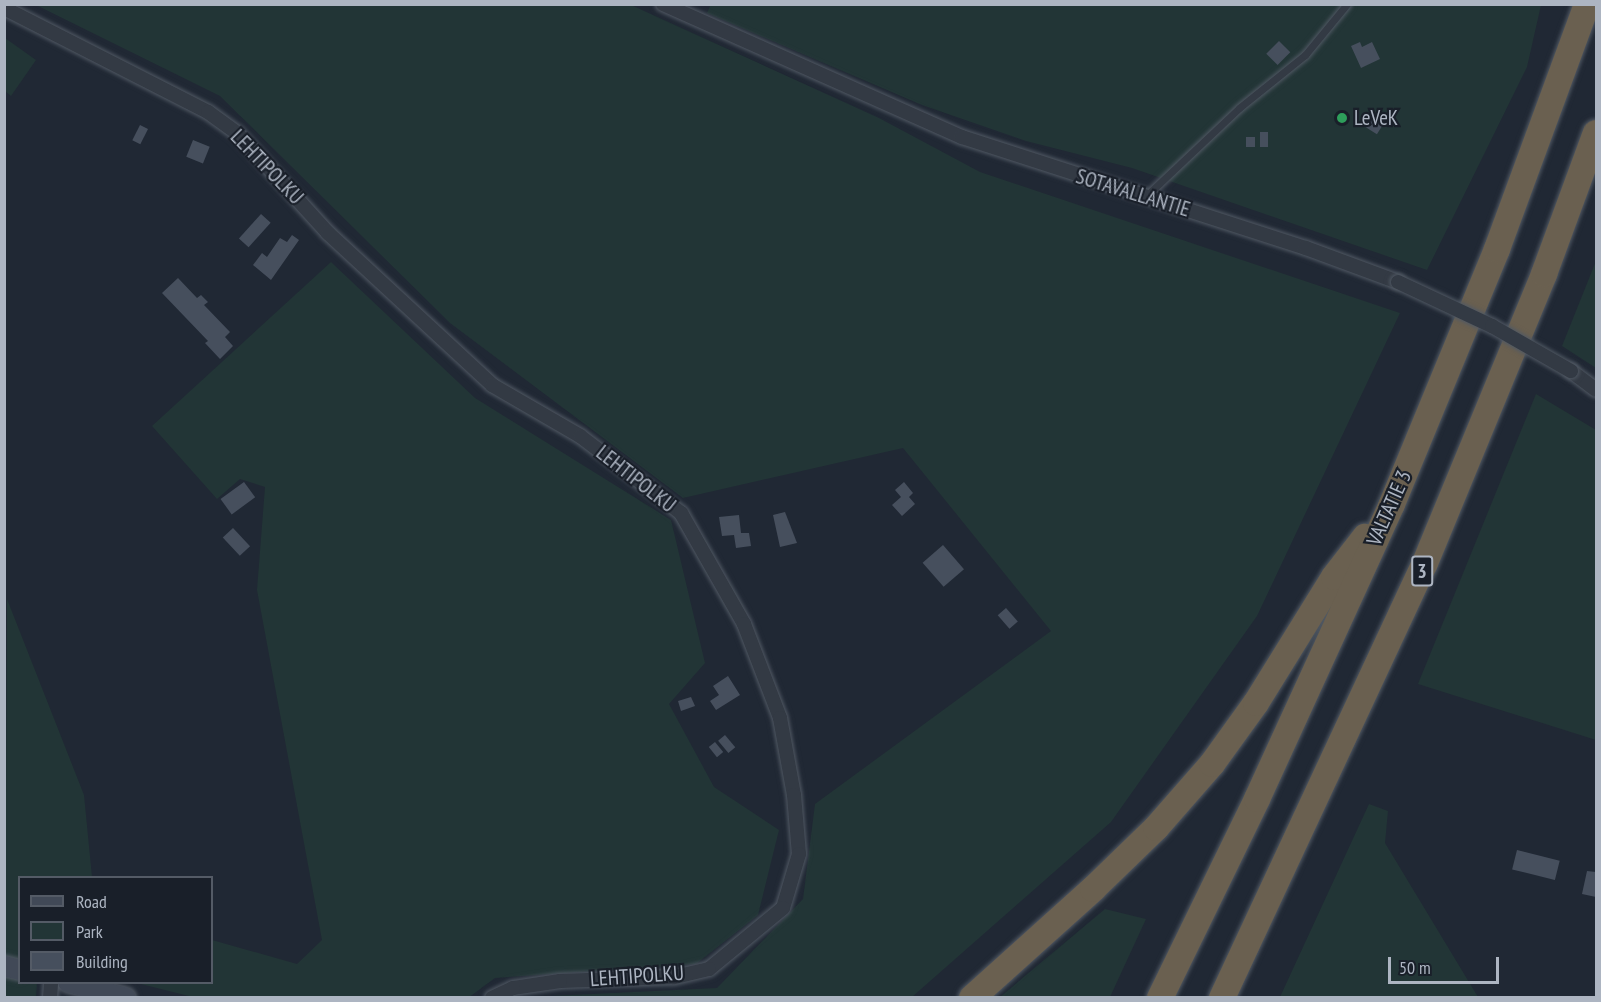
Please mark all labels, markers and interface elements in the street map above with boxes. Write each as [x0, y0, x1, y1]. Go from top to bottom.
place label: LeVeK [1354, 105, 1398, 131]
marker: LeVeK [1335, 111, 1349, 125]
street label: LEHTIPOLKU [225, 124, 309, 210]
street label: SOTAVALLANTIE [1073, 164, 1193, 222]
street label: LEHTIPOLKU [591, 440, 681, 518]
street label: VALTATIE 3 [1361, 466, 1417, 550]
road number: 3 [1410, 554, 1434, 588]
legend [18, 876, 213, 984]
text: Road [76, 890, 107, 913]
text: Park [76, 920, 103, 943]
scale bar [1391, 945, 1502, 983]
text: Building [76, 950, 128, 973]
text: 50 m [1399, 956, 1431, 979]
street label: LEHTIPOLKU [589, 960, 685, 992]

